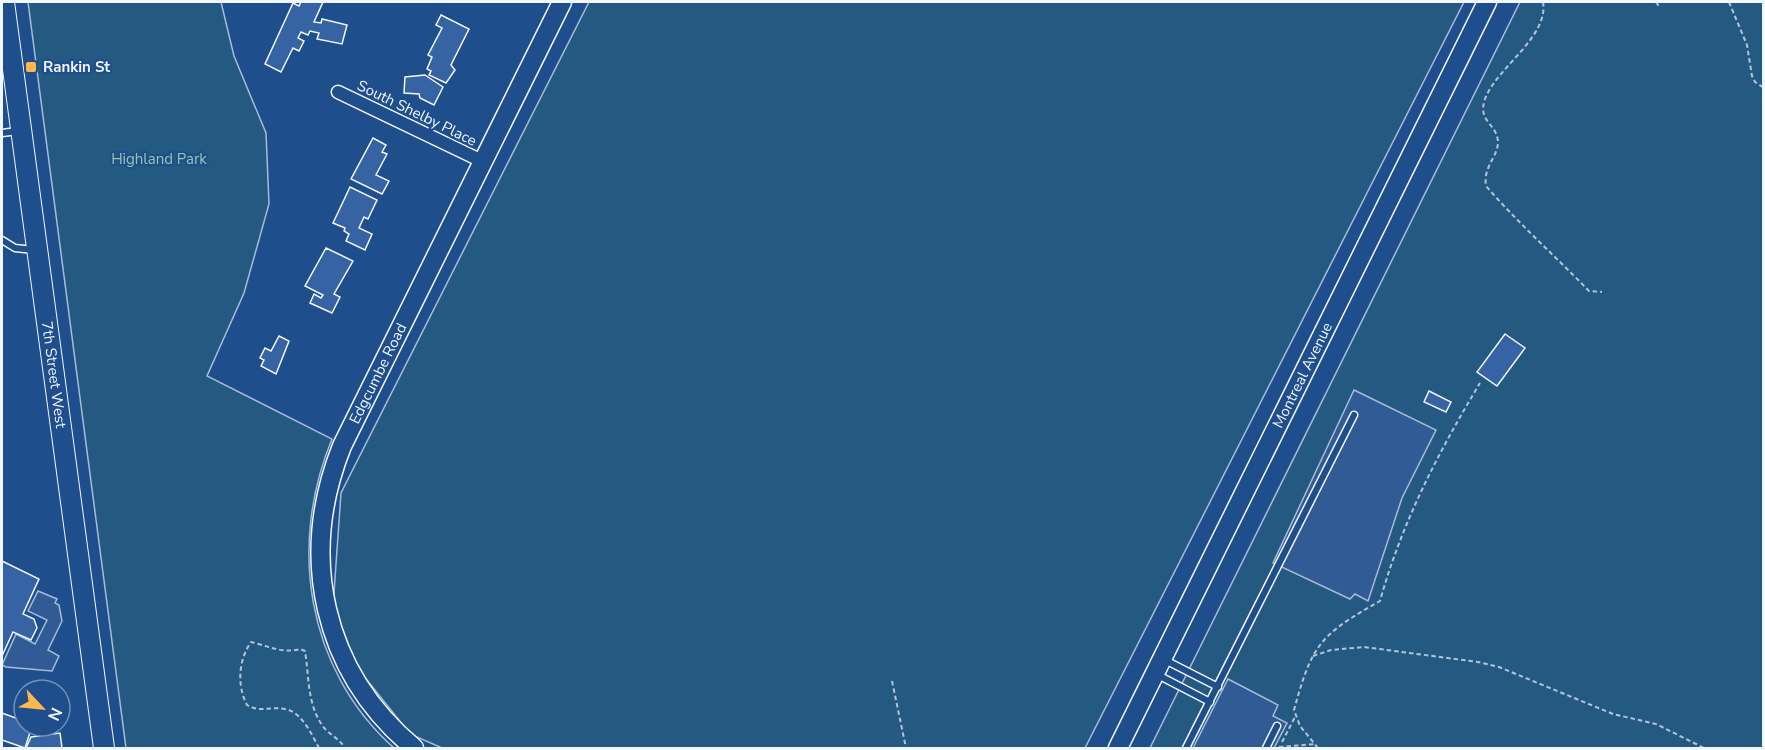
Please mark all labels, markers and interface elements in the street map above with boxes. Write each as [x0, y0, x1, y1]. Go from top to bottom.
place label: Rankin St [43, 57, 110, 77]
marker: Rankin St [24, 60, 38, 74]
street label: South Shelby Place [354, 75, 480, 151]
park label: Highland Park [111, 149, 207, 169]
street label: Montreal Avenue [1268, 319, 1337, 431]
street label: 7th Street West [37, 320, 71, 430]
street label: Edgcumbe Road [345, 320, 411, 427]
north arrow [12, 678, 72, 738]
text: N [42, 704, 67, 724]

